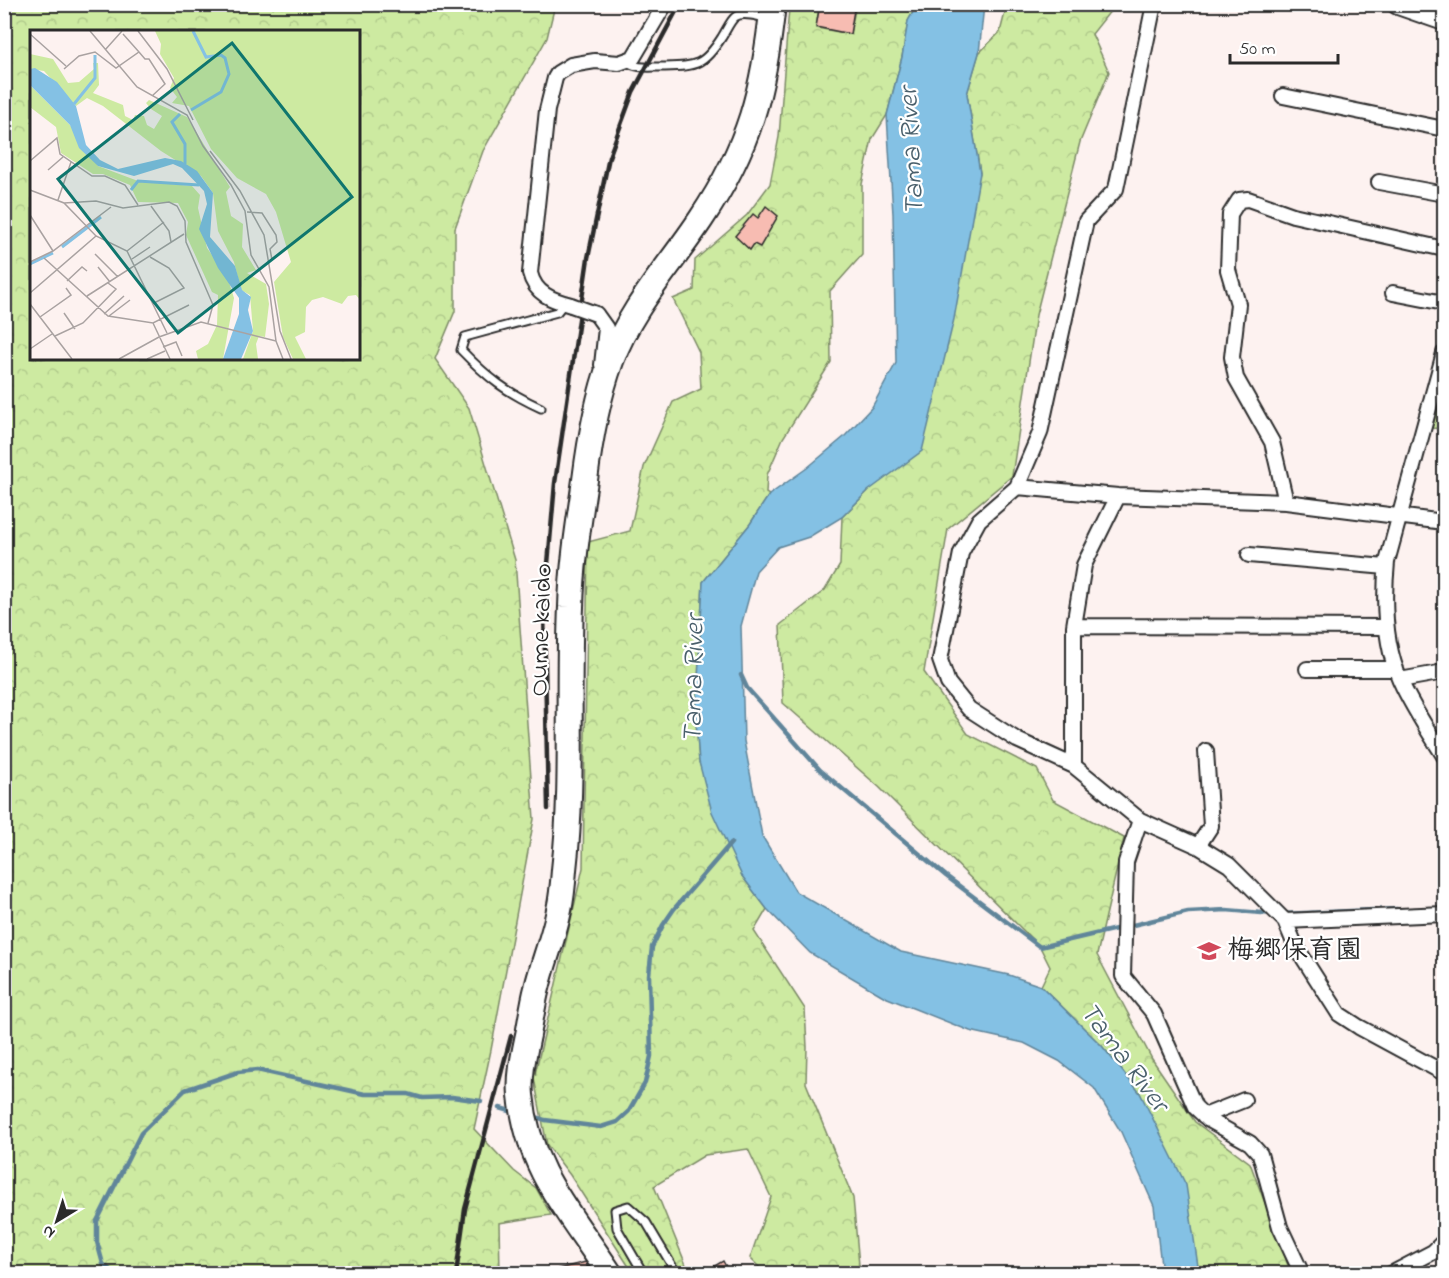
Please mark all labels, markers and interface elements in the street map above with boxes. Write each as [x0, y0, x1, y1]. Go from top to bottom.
scale bar [1230, 27, 1338, 65]
inset map [30, 30, 360, 360]
text: 50 m [1239, 37, 1276, 63]
water label: Tama River [889, 83, 937, 216]
street label: Oume kaido [520, 563, 564, 697]
water label: Tama River [673, 611, 717, 744]
place label: 梅郷保育園 [1227, 932, 1362, 971]
school or university icon: 梅郷保育園 [1196, 938, 1222, 964]
water label: Tama River [1068, 994, 1180, 1124]
north arrow [27, 1191, 87, 1251]
text: N [37, 1218, 61, 1244]

